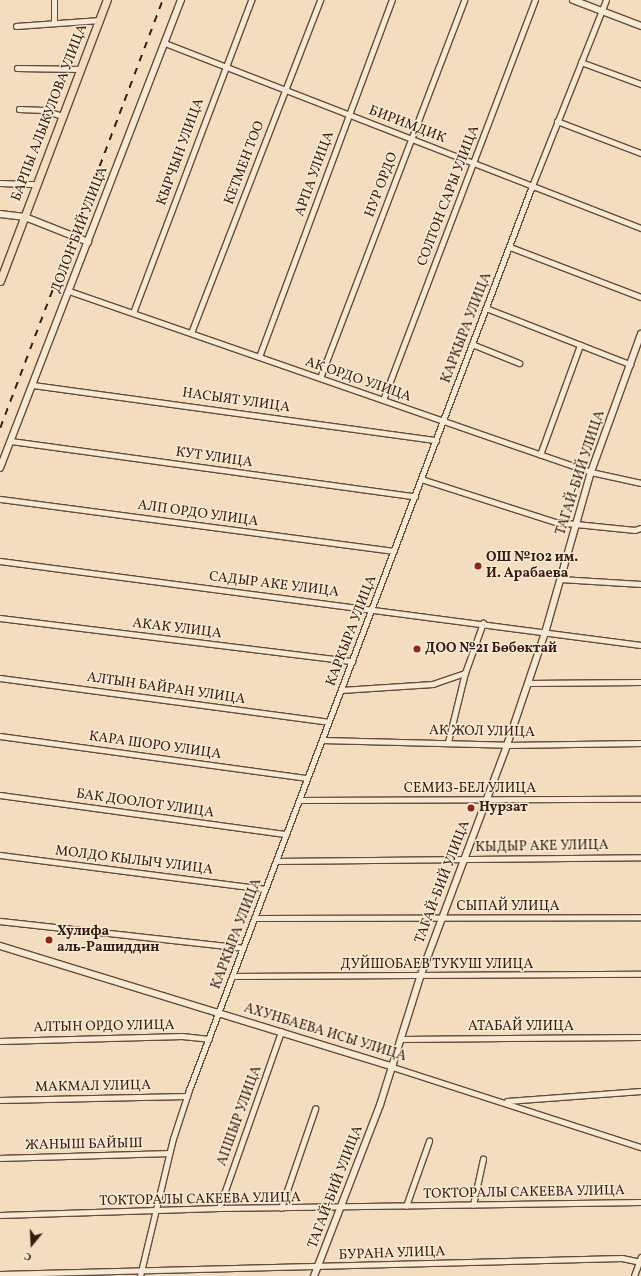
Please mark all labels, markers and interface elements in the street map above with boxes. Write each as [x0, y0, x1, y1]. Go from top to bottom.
street label: БАРПЫ АЛЫКУЛОВА УЛИЦА [8, 22, 92, 204]
street label: КЫРЧЫН УЛИЦА [154, 96, 208, 208]
street label: БИРИМДИК [366, 103, 448, 147]
street label: КЕТМЕН ТОО [221, 119, 269, 207]
street label: СОЛТОН САРЫ УЛИЦА [414, 123, 484, 269]
street label: АРПА УЛИЦА [292, 129, 338, 219]
street label: НУР ОРДО [362, 150, 402, 220]
street label: ДОЛОН БИЙ УЛИЦА [48, 164, 112, 296]
street label: КАРКЫРА УЛИЦА [438, 270, 496, 386]
street label: АК ОРДО УЛИЦА [303, 354, 413, 406]
street label: НАСЫЯТ УЛИЦА [181, 385, 291, 417]
street label: ТАГАЙ-БИЙ УЛИЦА [553, 408, 609, 538]
street label: КУТ УЛИЦА [174, 444, 254, 472]
street label: АЛП ОРДО УЛИЦА [137, 497, 259, 531]
place label: ОШ №102 им. И. Арабаева [486, 550, 578, 582]
marker: ОШ №102 им. И. Арабаева [473, 561, 483, 571]
street label: САДЫР АКЕ УЛИЦА [208, 569, 340, 601]
street label: КАРКЫРА УЛИЦА [323, 573, 381, 689]
street label: АКАК УЛИЦА [131, 615, 223, 643]
place label: ДОО №21 Бөбөктай [425, 641, 557, 657]
marker: ДОО №21 Бөбөктай [412, 644, 422, 654]
street label: АЛТЫН БАЙРАН УЛИЦА [86, 670, 246, 708]
street label: АК ЖОЛ УЛИЦА [429, 723, 535, 741]
street label: КАРА ШОРО УЛИЦА [88, 728, 222, 764]
street label: СЕМИЗ-БЕЛ УЛИЦА [404, 781, 536, 797]
street label: БАК ДООЛОТ УЛИЦА [75, 786, 215, 822]
place label: Нурзат [479, 800, 528, 816]
marker: Нурзат [466, 803, 476, 813]
street label: ТАГАЙ-БИЙ УЛИЦА [412, 818, 474, 946]
street label: КЫДЫР АКЕ УЛИЦА [475, 837, 609, 857]
street label: МОЛДО КЫЛЫЧ УЛИЦА [54, 843, 214, 879]
street label: КАРКЫРА УЛИЦА [208, 876, 266, 992]
street label: СЫПАЙ УЛИЦА [456, 899, 560, 915]
place label: Хулифа аль-Рашиддин [57, 924, 159, 956]
marker: Хулифа аль-Рашиддин [44, 935, 54, 945]
street label: ДУЙШОБАЕВ ТУКУШ УЛИЦА [340, 957, 534, 973]
street label: АХУНБАЕВА ИСЫ УЛИЦА [242, 1000, 408, 1066]
street label: АЛТЫН ОРДО УЛИЦА [33, 1017, 175, 1037]
street label: АТАБАЙ УЛИЦА [468, 1019, 574, 1035]
street label: АПШЫР УЛИЦА [214, 1063, 266, 1169]
street label: МАКМАЛ УЛИЦА [35, 1078, 151, 1096]
street label: ТАГАЙ-БИЙ УЛИЦА [305, 1123, 367, 1251]
street label: ЖАНЫШ БАЙЫШ [25, 1136, 143, 1154]
street label: ТОКТОРАЛЫ САКЕЕВА УЛИЦА [423, 1183, 625, 1203]
street label: ТОКТОРАЛЫ САКЕЕВА УЛИЦА [99, 1190, 301, 1210]
north arrow [12, 1224, 52, 1264]
street label: БУРАНА УЛИЦА [338, 1244, 446, 1264]
text: С [22, 1248, 34, 1264]

